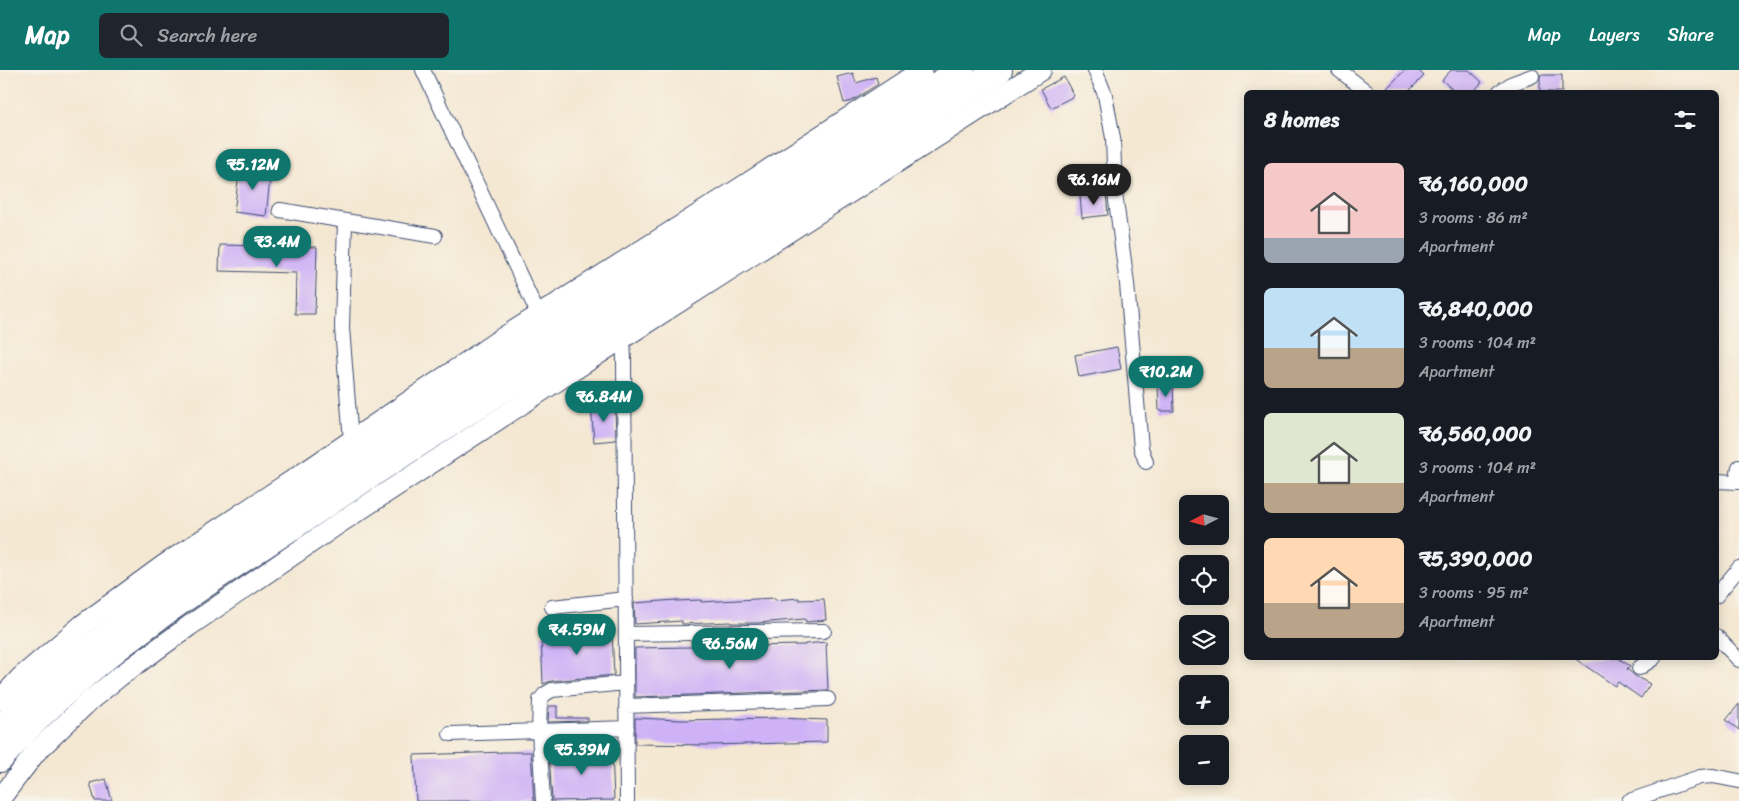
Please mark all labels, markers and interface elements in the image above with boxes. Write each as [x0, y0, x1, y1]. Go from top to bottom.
search box [99, 13, 449, 58]
text: Map [25, 14, 69, 56]
text: Search here [157, 19, 257, 52]
text: Map [1528, 19, 1561, 51]
text: Layers [1589, 19, 1640, 51]
text: Share [1668, 19, 1714, 51]
icon: search [117, 21, 145, 49]
text: 8 homes [1264, 101, 1339, 139]
icon: filters [1671, 106, 1699, 134]
pin: ₹5.12M [212, 148, 294, 191]
text: ₹5.12M [227, 150, 279, 179]
pin: ₹6.16M [1053, 164, 1135, 206]
text: ₹6.16M [1068, 165, 1120, 194]
text: ₹6,160,000 [1419, 165, 1528, 203]
icon: home [1304, 183, 1364, 243]
text: 3 rooms · 86 m² [1419, 203, 1528, 232]
pin: ₹3.4M [242, 226, 312, 268]
text: ₹3.4M [254, 227, 300, 256]
text: Apartment [1419, 232, 1495, 261]
text: ₹6,840,000 [1419, 290, 1533, 328]
icon: home [1304, 308, 1364, 368]
text: 3 rooms · 104 m² [1419, 328, 1536, 357]
pin: ₹10.2M [1125, 356, 1207, 398]
text: ₹10.2M [1139, 357, 1193, 386]
text: Apartment [1419, 357, 1495, 386]
pin: ₹6.84M [563, 380, 645, 423]
text: ₹6.84M [576, 382, 632, 411]
text: ₹6,560,000 [1419, 415, 1532, 453]
icon: home [1304, 433, 1364, 493]
text: 3 rooms · 104 m² [1419, 453, 1536, 482]
text: Apartment [1419, 482, 1495, 511]
north arrow [1179, 495, 1229, 545]
map controls [1179, 495, 1229, 785]
text: ₹5,390,000 [1419, 540, 1532, 578]
button: locate [1179, 555, 1229, 605]
icon: home [1304, 558, 1364, 618]
text: 3 rooms · 95 m² [1419, 578, 1529, 607]
text: Apartment [1419, 607, 1495, 636]
pin: ₹4.59M [536, 614, 618, 656]
text: ₹4.59M [549, 615, 605, 644]
button: layers [1179, 615, 1229, 665]
pin: ₹6.56M [689, 628, 771, 670]
text: ₹6.56M [703, 629, 757, 658]
button: + [1179, 675, 1229, 725]
pin: ₹5.39M [541, 734, 623, 776]
text: ₹5.39M [554, 735, 610, 764]
button: − [1179, 735, 1229, 785]

